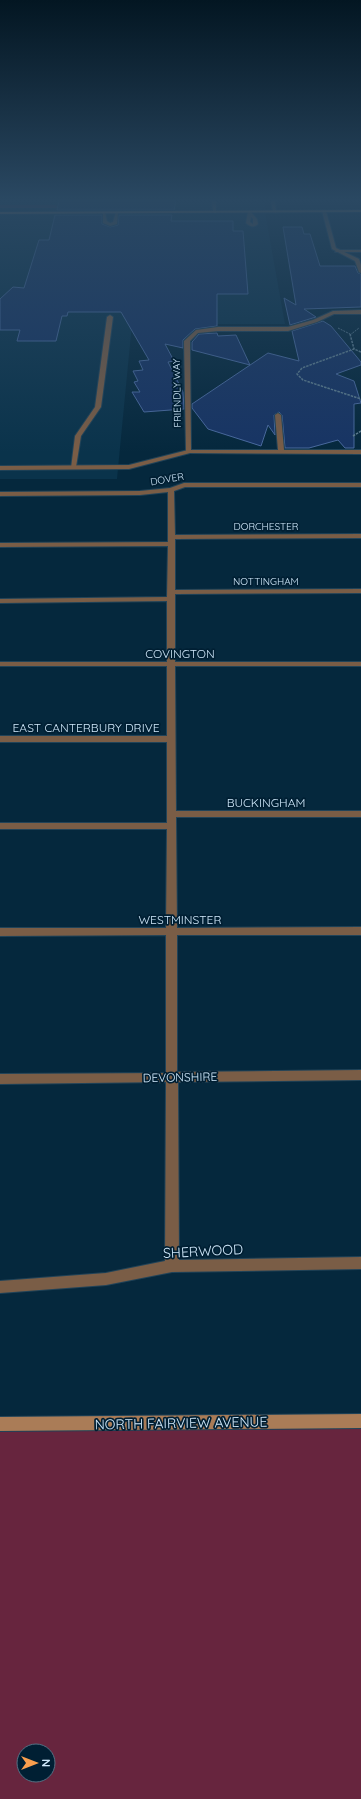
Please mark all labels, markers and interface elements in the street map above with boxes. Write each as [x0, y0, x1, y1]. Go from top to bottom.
street label: FRIENDLY WAY [170, 358, 184, 428]
street label: DOVER [149, 470, 185, 488]
street label: DORCHESTER [234, 520, 299, 533]
street label: NOTTINGHAM [233, 575, 299, 588]
street label: COVINGTON [145, 646, 215, 661]
street label: EAST CANTERBURY DRIVE [13, 720, 160, 735]
street label: BUCKINGHAM [227, 795, 305, 810]
street label: WESTMINSTER [139, 912, 221, 927]
street label: DEVONSHIRE [143, 1069, 218, 1085]
street label: SHERWOOD [162, 1240, 244, 1262]
street label: NORTH FAIRVIEW AVENUE [94, 1412, 268, 1434]
north arrow [16, 1743, 56, 1783]
text: N [39, 1759, 53, 1767]

